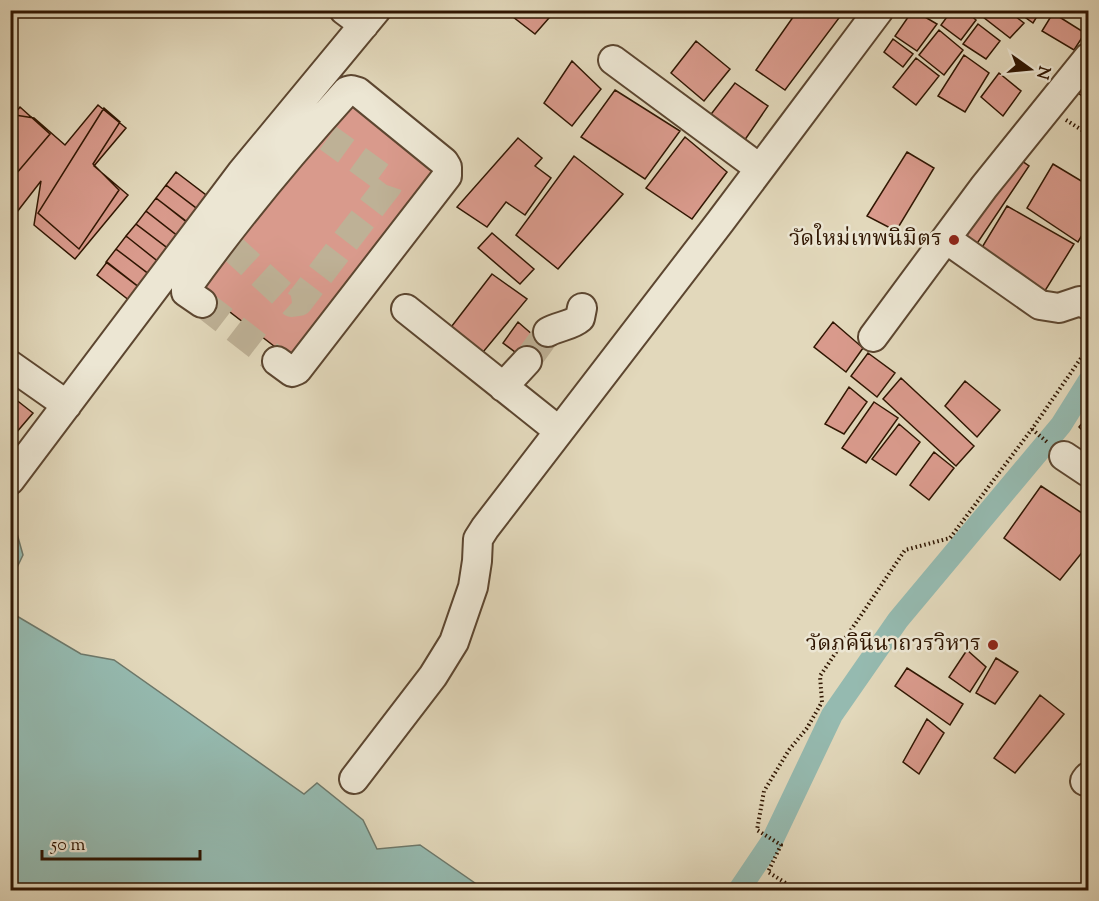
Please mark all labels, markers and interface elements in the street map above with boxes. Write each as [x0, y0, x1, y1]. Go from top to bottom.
north arrow [1000, 39, 1060, 99]
text: N [1029, 63, 1055, 82]
place label: วัดใหม่เทพนิมิตร [789, 223, 942, 256]
marker: วัดใหม่เทพนิมิตร [947, 233, 961, 247]
place label: วัดภคินีนาถวรวิหาร [806, 629, 981, 661]
marker: วัดภคินีนาถวรวิหาร [986, 638, 1000, 652]
scale bar [42, 823, 200, 861]
text: 50 m [50, 833, 86, 859]

